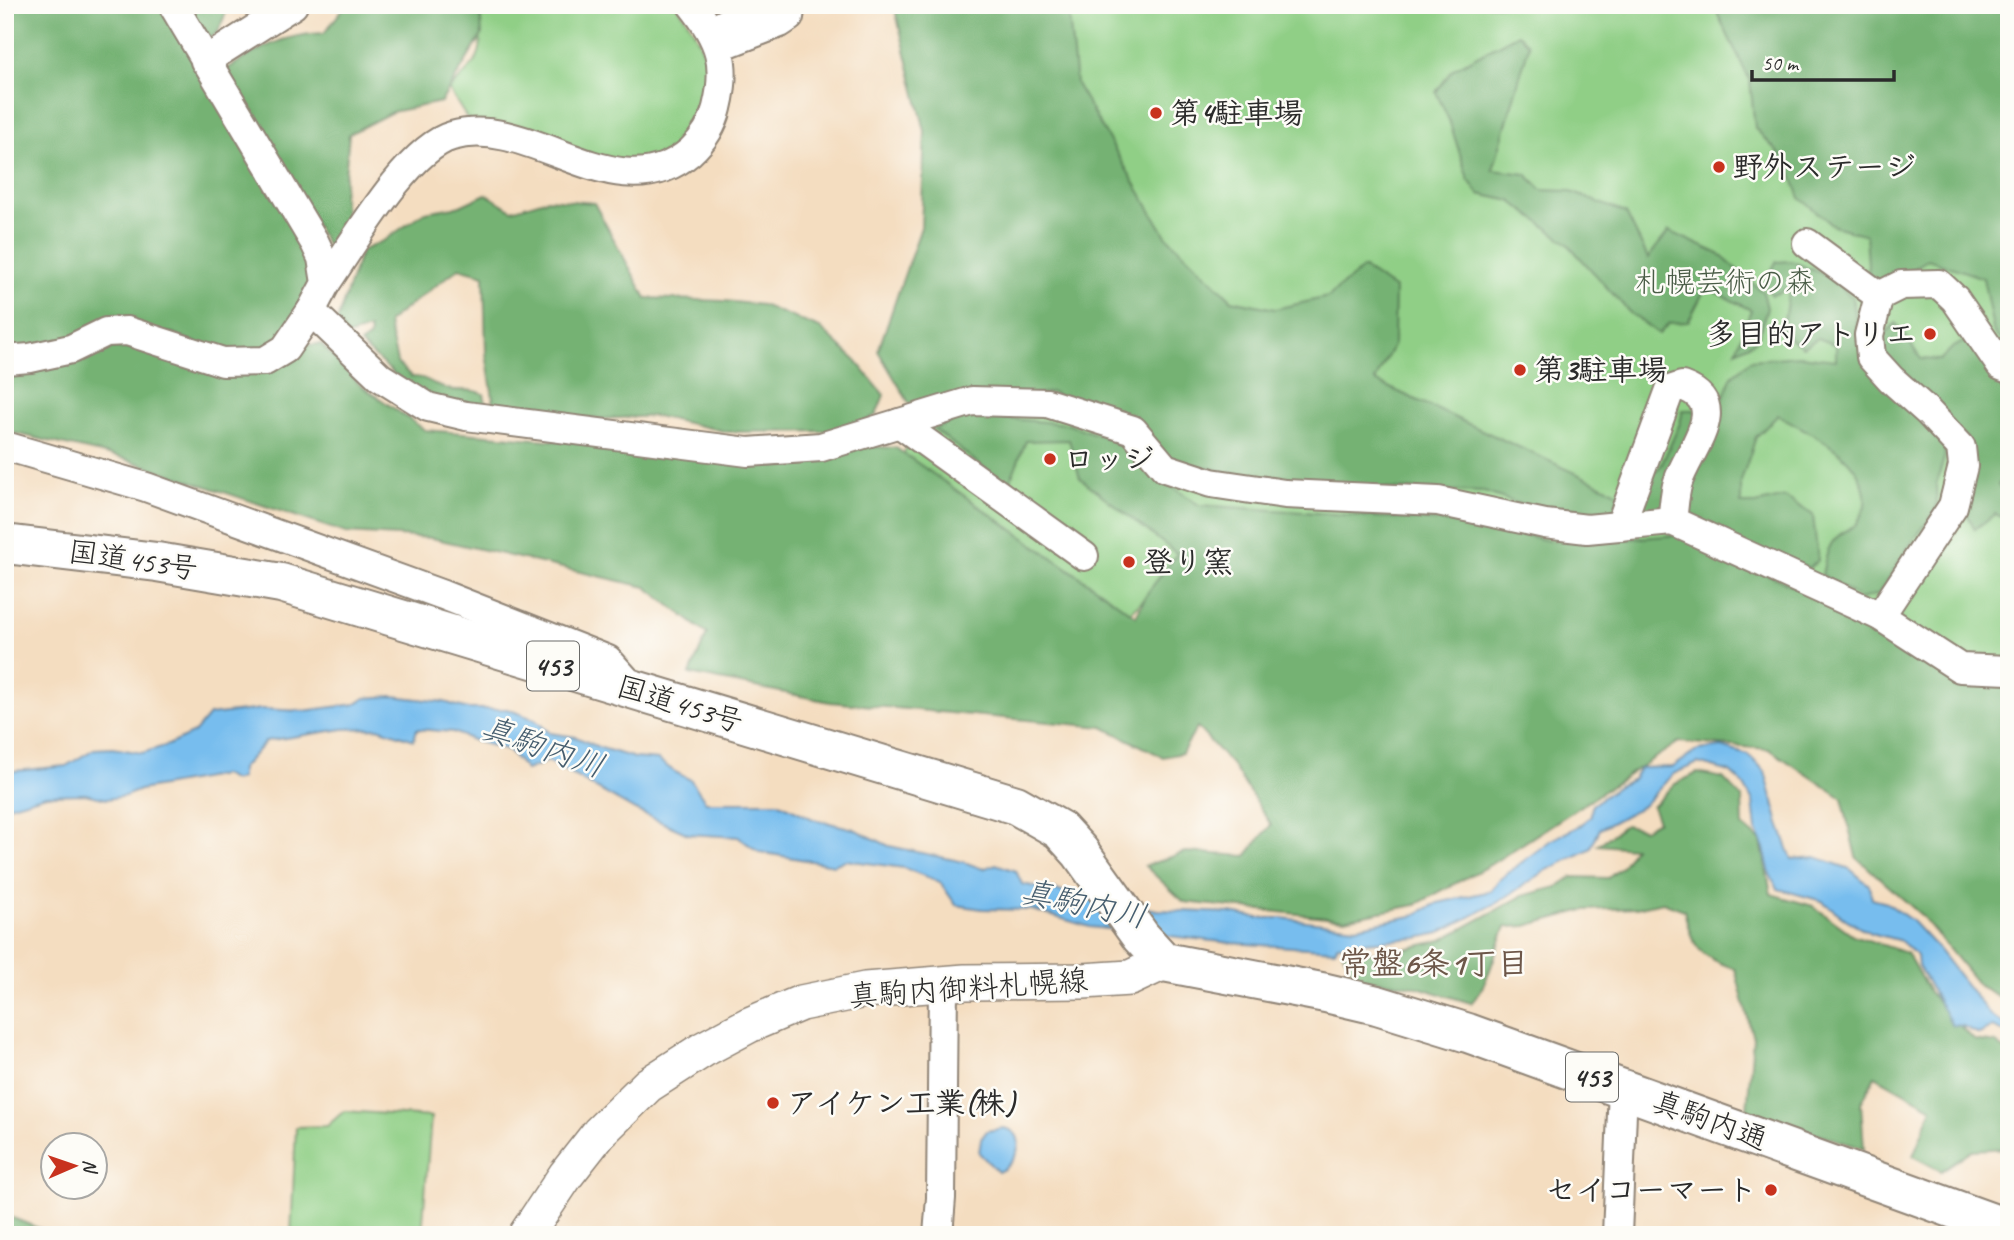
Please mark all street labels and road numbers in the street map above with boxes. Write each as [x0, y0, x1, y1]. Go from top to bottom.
street label: 国道453号 [66, 532, 200, 588]
road number: 453 [527, 642, 579, 690]
street label: 国道453号 [612, 667, 748, 741]
street label: 真駒内御料札幌線 [847, 961, 1089, 1015]
road number: 453 [1566, 1052, 1618, 1102]
street label: 真駒内通 [1647, 1082, 1773, 1158]

